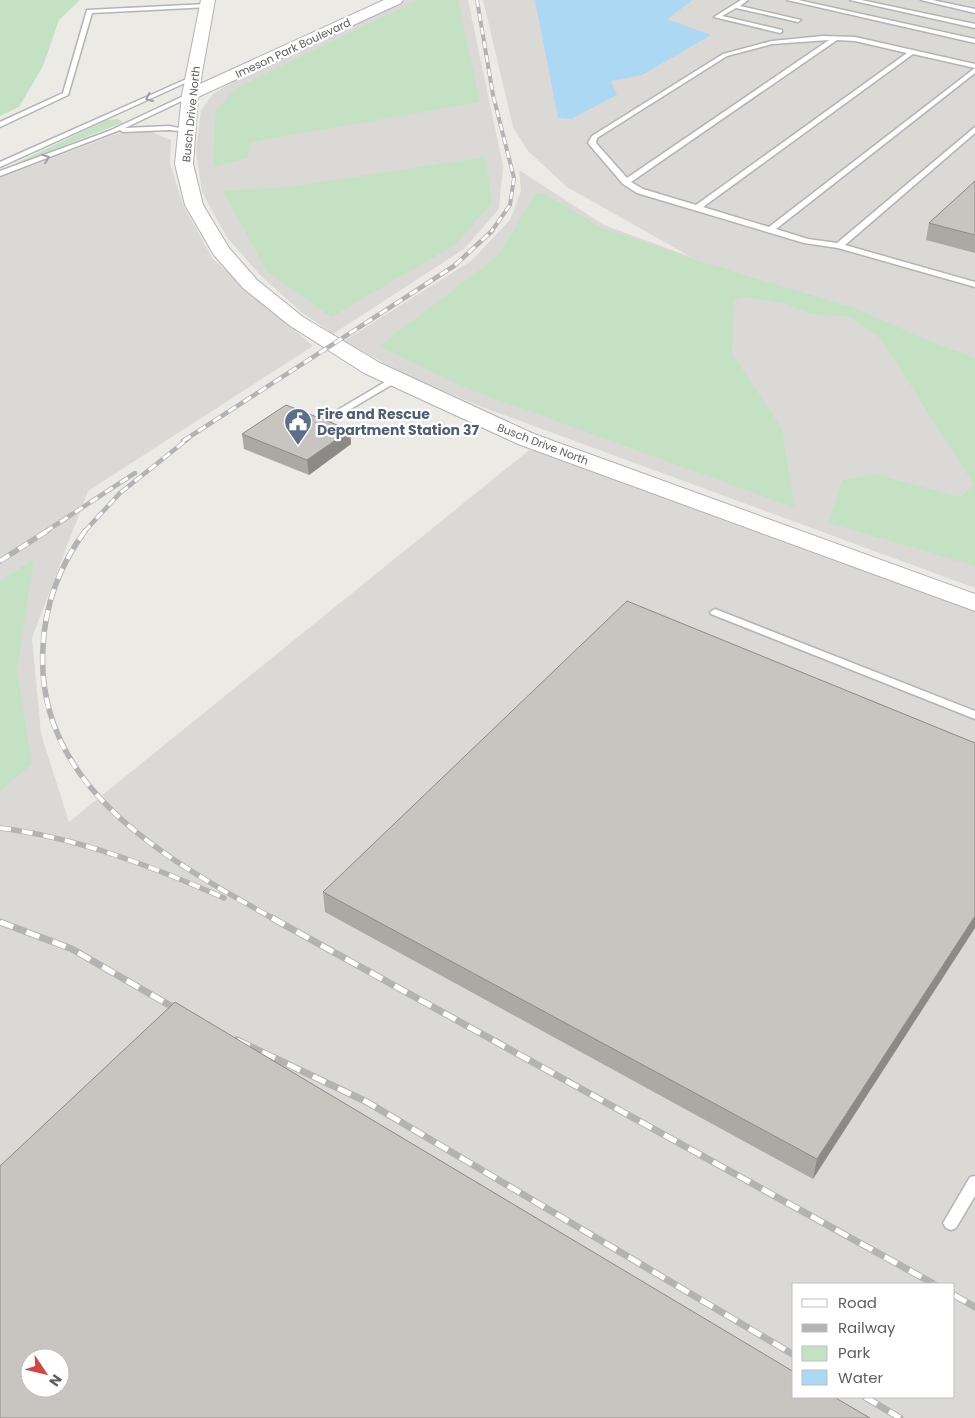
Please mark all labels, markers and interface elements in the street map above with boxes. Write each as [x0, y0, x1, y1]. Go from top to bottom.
street label: Imeson Park Boulevard [233, 14, 353, 82]
street label: Busch Drive North [178, 65, 204, 163]
one-way arrow [145, 92, 154, 102]
one-way arrow [41, 154, 50, 164]
place label: Fire and Rescue Department Station 37 [317, 404, 479, 440]
public building icon: Fire and Rescue Department Station 37 [283, 407, 313, 446]
street label: Busch Drive North [495, 419, 591, 469]
legend [792, 1283, 955, 1398]
text: Road [838, 1292, 877, 1313]
text: Railway [838, 1317, 896, 1338]
text: Park [838, 1342, 870, 1363]
north arrow [20, 1348, 70, 1398]
text: Water [838, 1367, 884, 1388]
text: N [44, 1370, 67, 1391]

